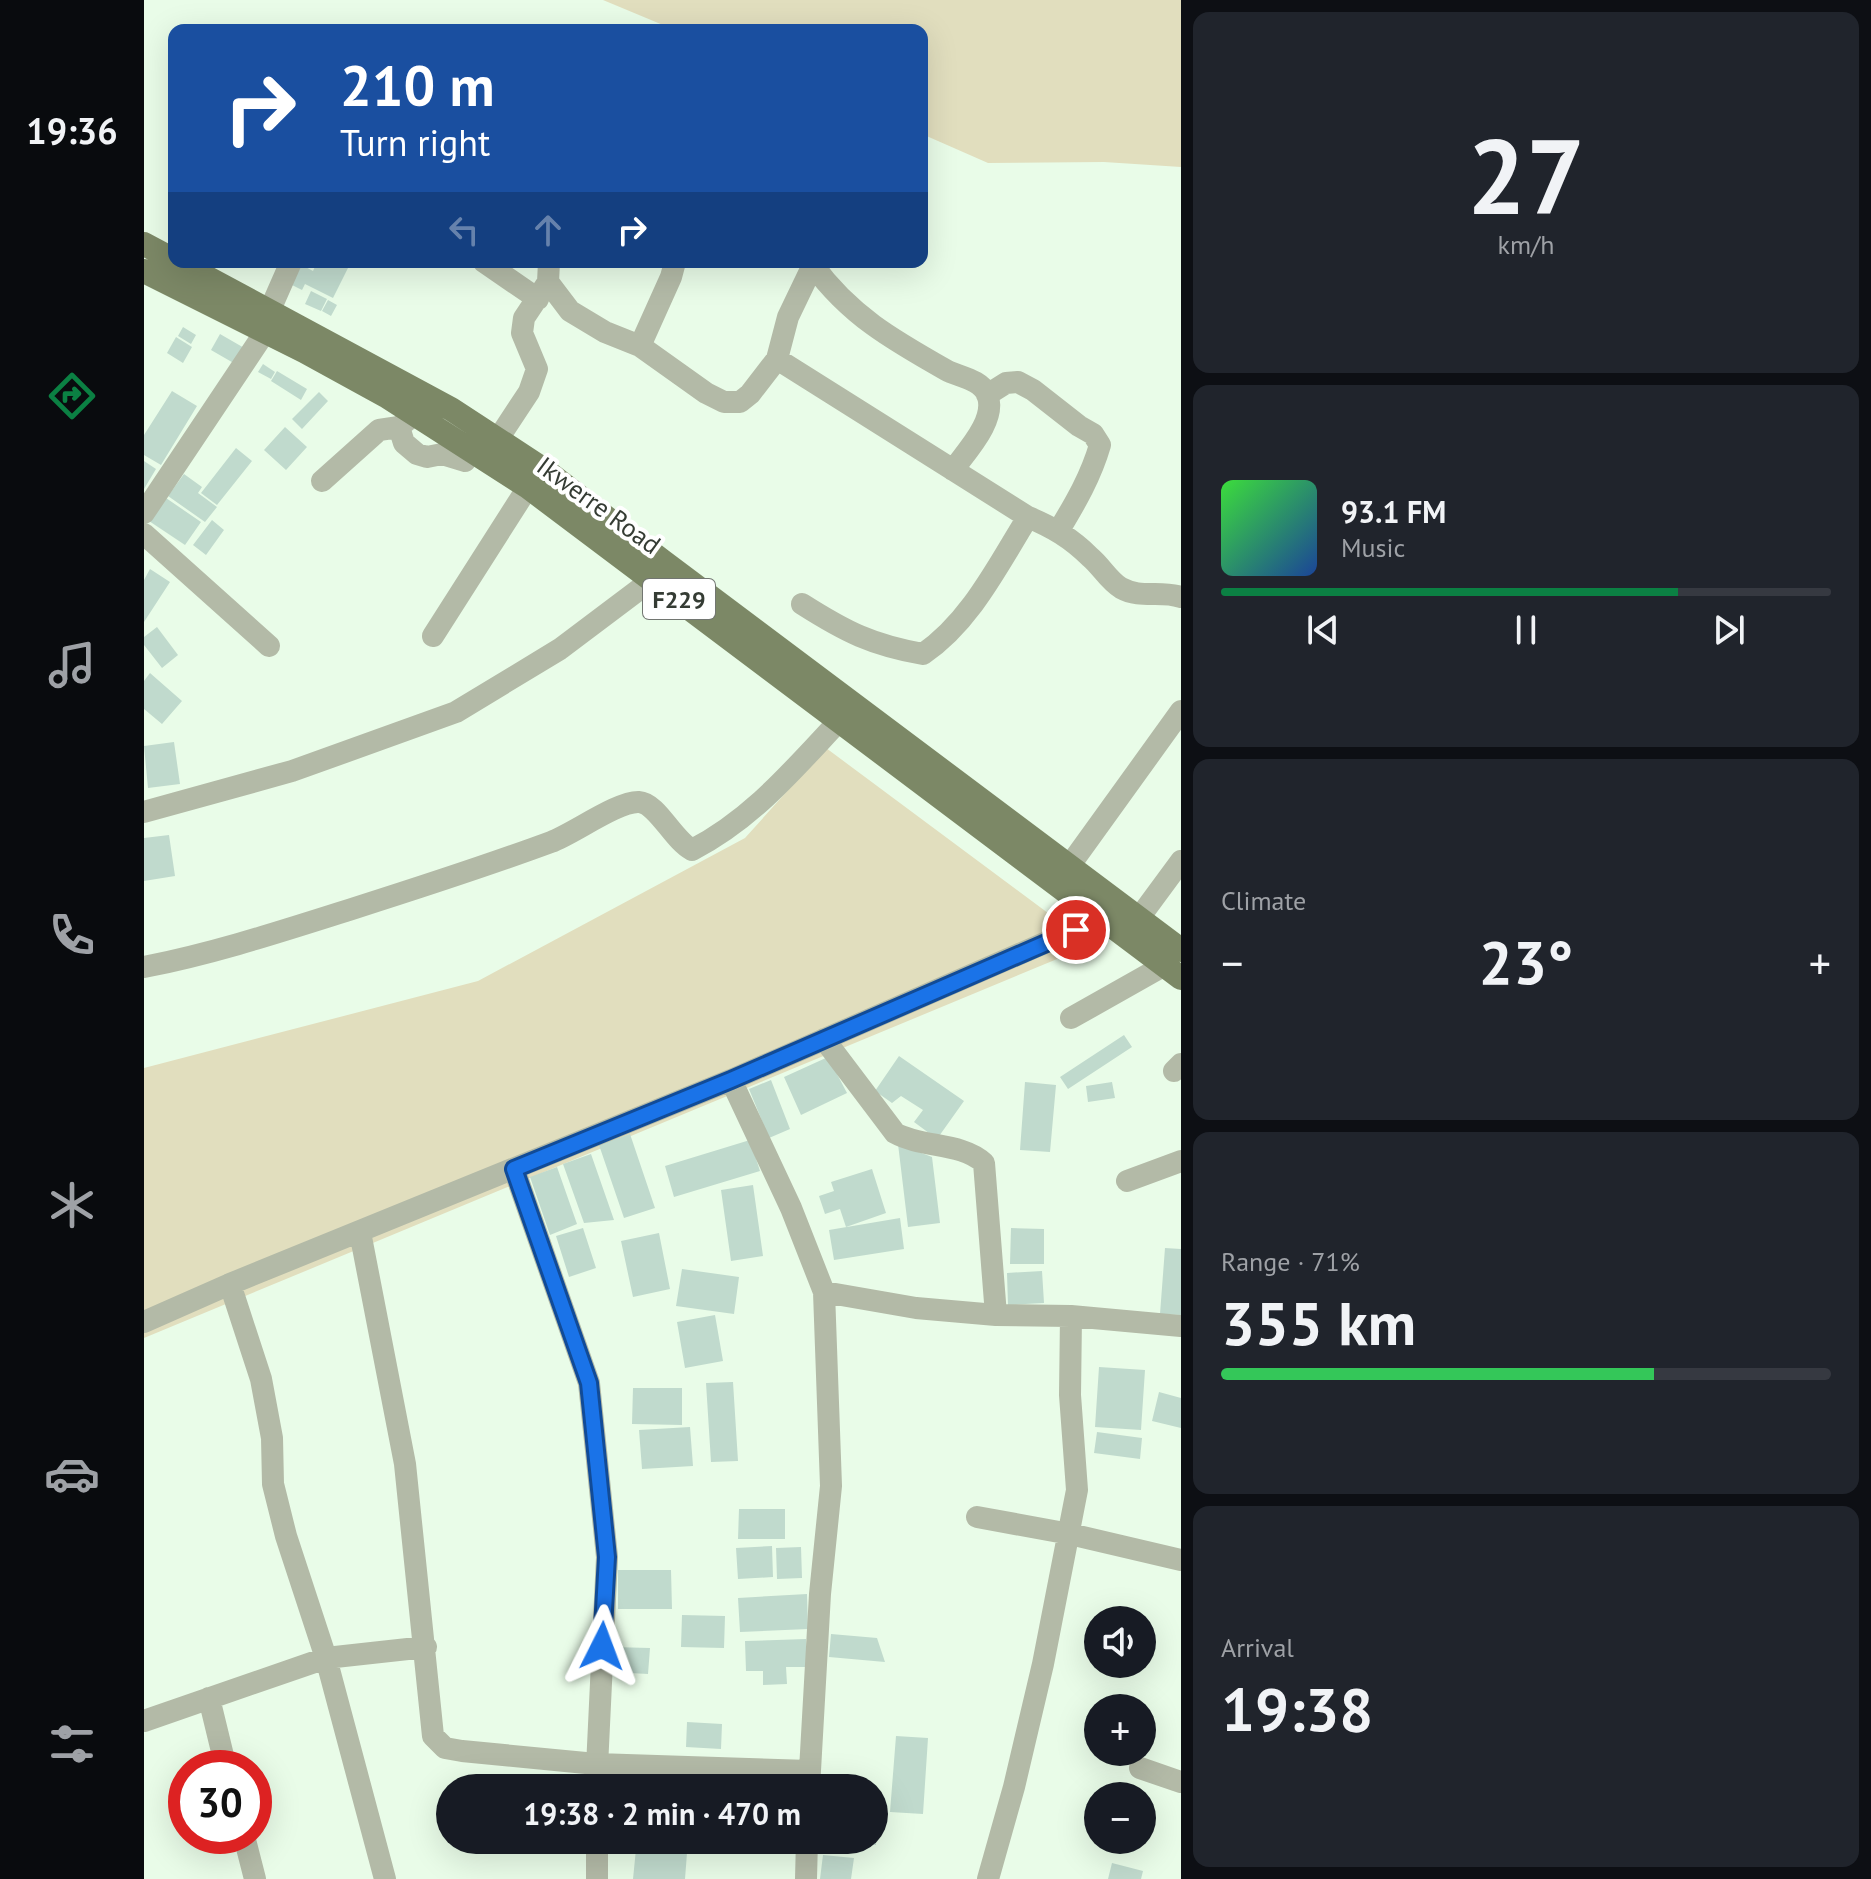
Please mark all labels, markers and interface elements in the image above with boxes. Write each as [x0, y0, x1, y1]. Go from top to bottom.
text: 210 m [340, 49, 495, 121]
icon: right [208, 56, 312, 160]
text: 19:36 [26, 107, 118, 154]
text: 27 [1467, 108, 1585, 243]
text: Turn right [340, 119, 490, 166]
icon: left [442, 208, 486, 252]
icon: ahead [526, 208, 570, 252]
icon: right [610, 208, 654, 252]
text: km/h [1498, 228, 1555, 261]
icon: directions [44, 368, 100, 424]
street label: Ikwerre Road [531, 449, 667, 561]
text: 93.1 FM [1341, 492, 1446, 531]
text: Music [1341, 531, 1405, 564]
road number: F229 [643, 579, 715, 619]
icon: previous [1301, 608, 1345, 652]
icon: pause [1504, 608, 1548, 652]
icon: next [1707, 608, 1751, 652]
icon: music [44, 637, 100, 693]
text: Climate [1221, 884, 1306, 917]
pin [1042, 896, 1110, 964]
icon: phone [44, 907, 100, 963]
icon: arrive [1054, 908, 1098, 952]
text: 23° [1479, 923, 1573, 1001]
text: − [1221, 934, 1243, 991]
text: + [1809, 934, 1831, 991]
icon: climate [44, 1177, 100, 1233]
text: Range · 71% [1221, 1245, 1360, 1278]
text: 355 km [1221, 1284, 1416, 1362]
icon: car [44, 1446, 100, 1502]
position arrow [560, 1604, 644, 1688]
map controls [1084, 1606, 1156, 1854]
button: sound [1084, 1606, 1156, 1678]
text: Arrival [1221, 1631, 1294, 1664]
text: 19:38 [1221, 1670, 1373, 1748]
button: + [1084, 1694, 1156, 1766]
icon: filters [44, 1716, 100, 1772]
speed limit sign: 30 [168, 1750, 272, 1854]
button: − [1084, 1782, 1156, 1854]
text: 19:38 · 2 min · 470 m [523, 1794, 801, 1833]

